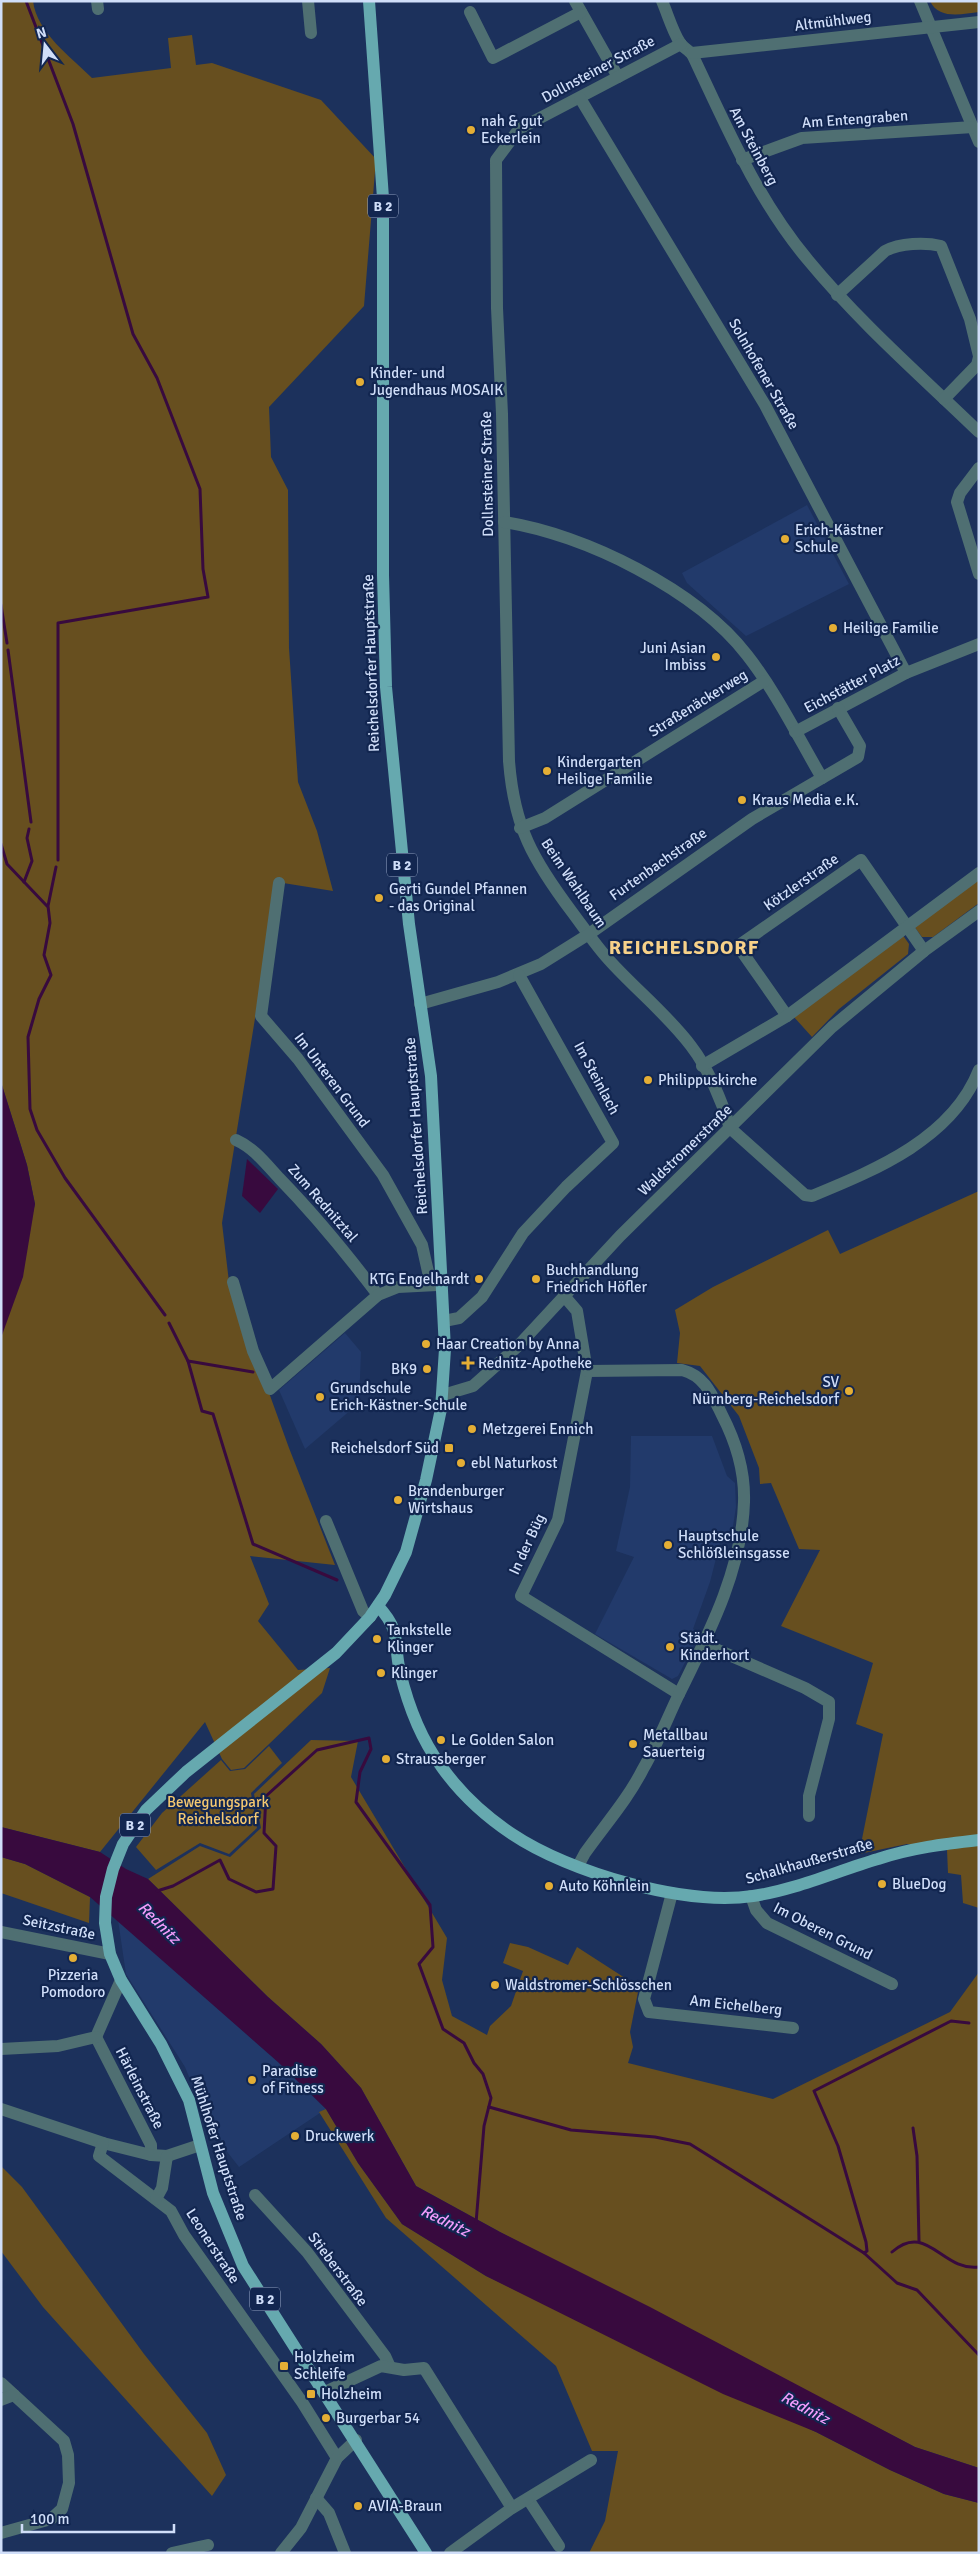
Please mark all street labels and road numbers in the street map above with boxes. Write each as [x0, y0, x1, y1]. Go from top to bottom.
street label: Altmühlweg [794, 7, 872, 35]
street label: Dollnsteiner Straße [538, 32, 658, 106]
street label: Am Steinberg [726, 104, 782, 188]
street label: Am Entengraben [801, 106, 909, 132]
road number: B 2 [368, 195, 398, 218]
street label: Solnhofener Straße [725, 315, 803, 433]
street label: Dollnsteiner Straße [477, 411, 497, 537]
street label: Reichelsdorfer Hauptstraße [359, 574, 383, 752]
street label: Eichstätter Platz [801, 651, 903, 717]
street label: Straßenäckerweg [645, 665, 751, 741]
street label: Furtenbachstraße [606, 824, 710, 904]
street label: Beim Wahlbaum [537, 835, 611, 931]
street label: Kötzlerstraße [760, 850, 842, 914]
road number: B 2 [387, 854, 417, 876]
street label: Im Unteren Grund [290, 1029, 374, 1131]
street label: Reichelsdorfer Hauptstraße [401, 1037, 431, 1215]
street label: Im Steinlach [570, 1038, 624, 1118]
street label: Waldstromerstraße [634, 1101, 736, 1199]
street label: Zum Rednitztal [284, 1160, 362, 1246]
street label: In der Büg [505, 1511, 549, 1577]
road number: B 2 [120, 1814, 150, 1836]
street label: Schalkhaußerstraße [743, 1834, 875, 1888]
street label: Im Oberen Grund [770, 1898, 876, 1964]
street label: Seitzstraße [21, 1911, 97, 1943]
street label: Am Eichelberg [689, 1991, 783, 2019]
street label: Härleinstraße [112, 2044, 168, 2132]
street label: Mühlhofer Hauptstraße [187, 2073, 251, 2223]
street label: Leonerstraße [182, 2205, 244, 2287]
street label: Stieberstraße [304, 2228, 372, 2310]
road number: B 2 [250, 2288, 280, 2310]

